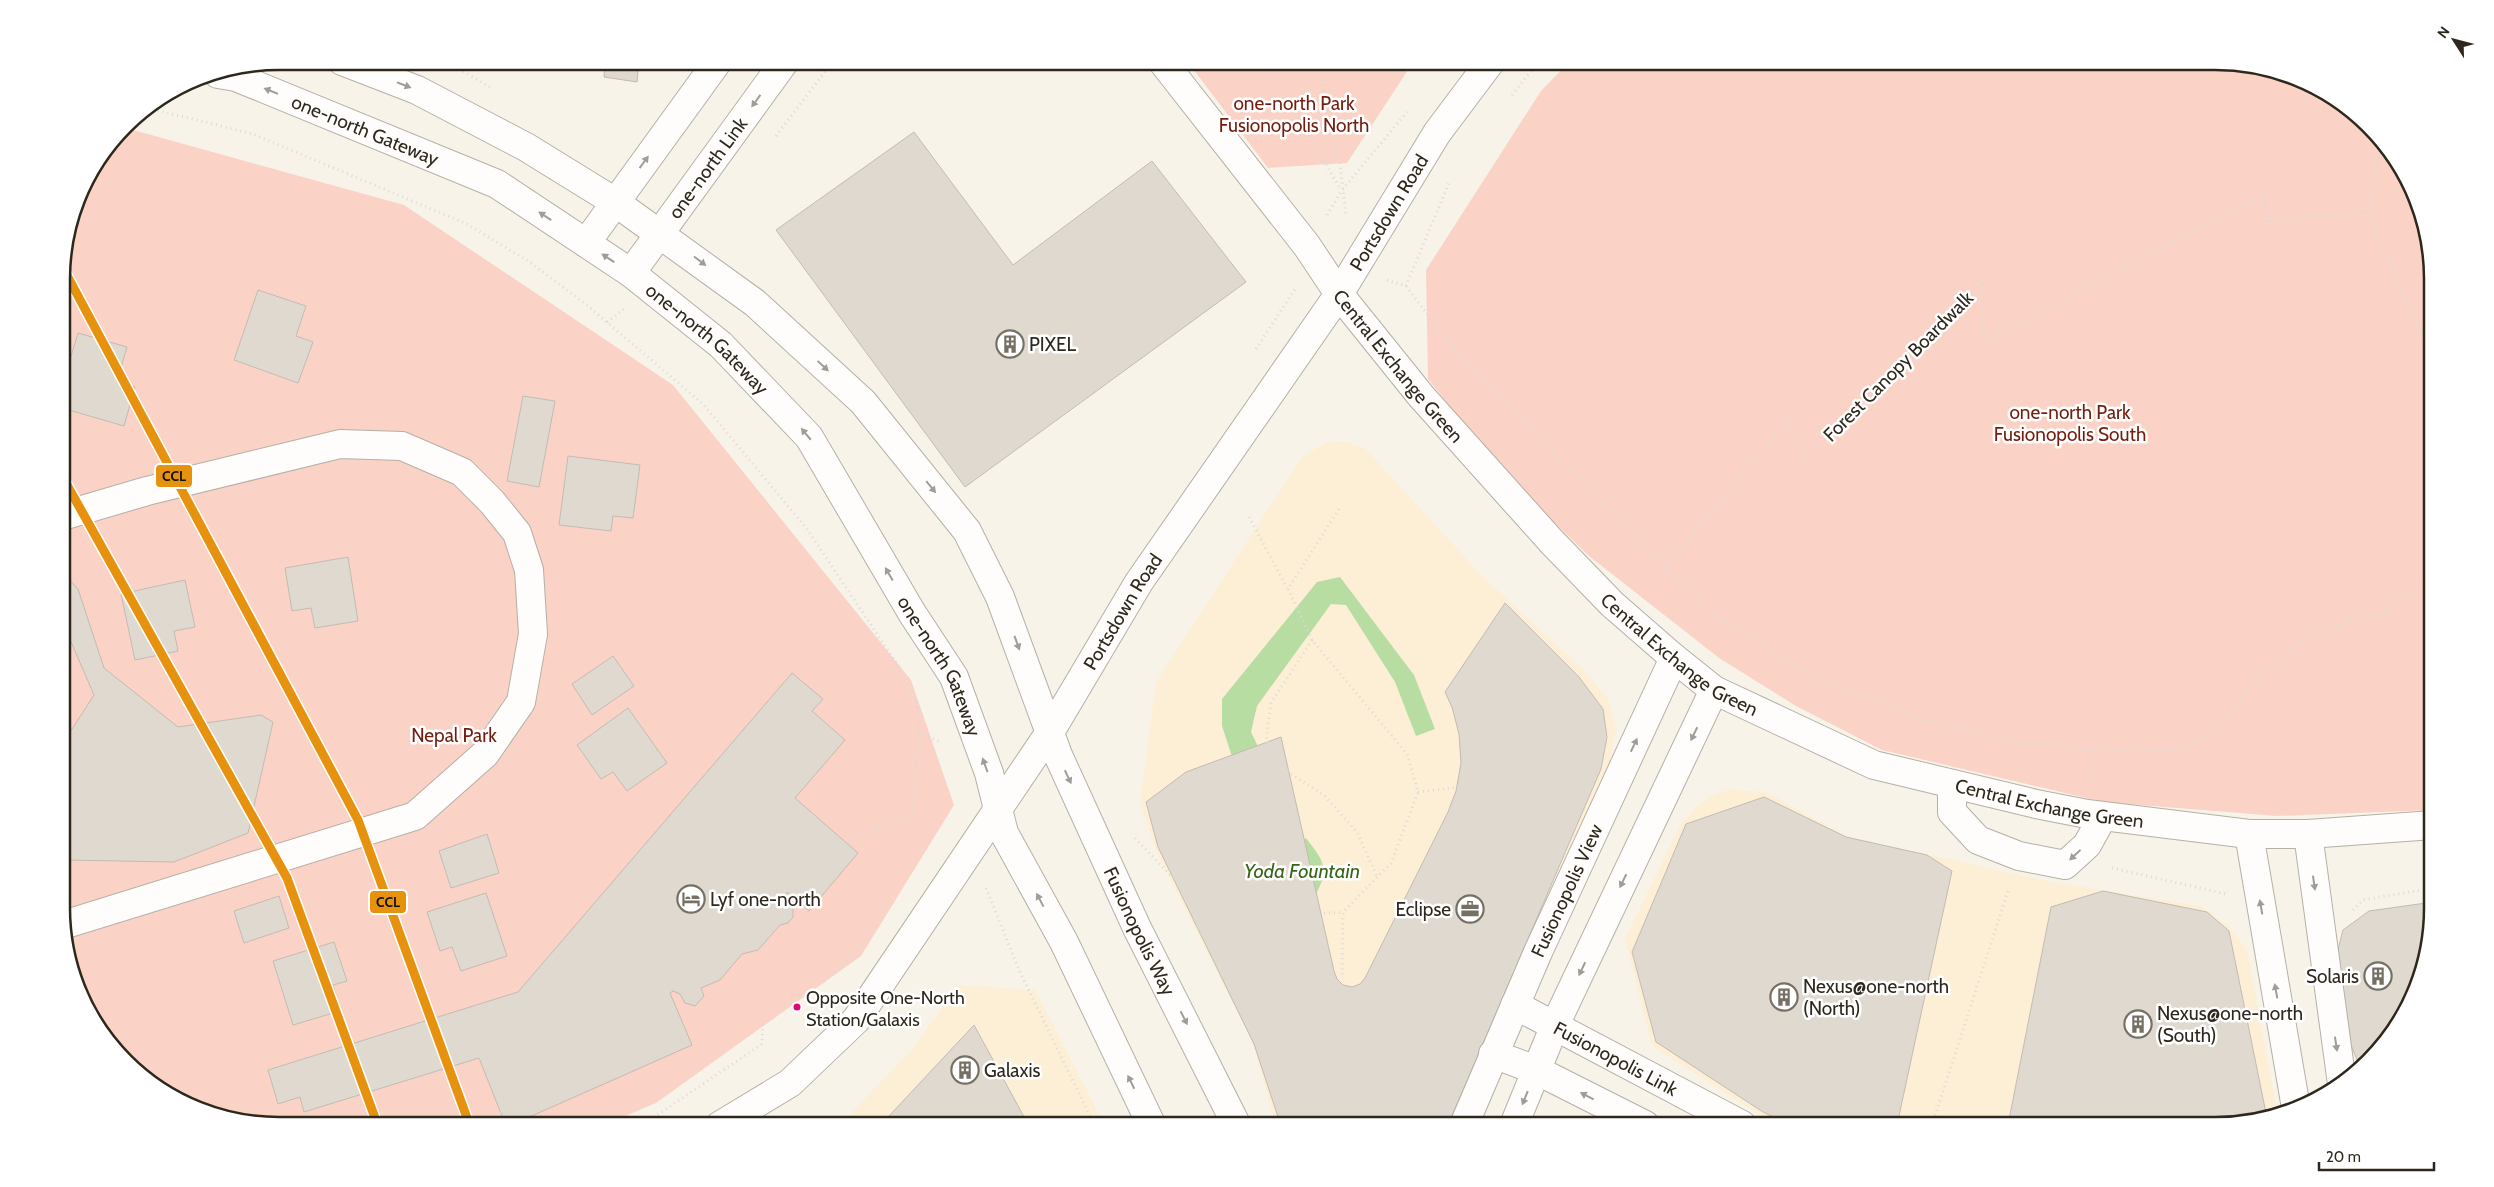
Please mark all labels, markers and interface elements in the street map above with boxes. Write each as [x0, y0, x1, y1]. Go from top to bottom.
north arrow [2429, 15, 2479, 65]
text: N [2433, 23, 2454, 42]
one-way arrow [397, 81, 412, 89]
one-way arrow [263, 87, 278, 95]
street label: one-north Gateway [288, 90, 442, 171]
park label: one-north Park Fusionopolis North [1219, 92, 1369, 137]
one-way arrow [751, 94, 761, 108]
street label: one-north Link [663, 113, 753, 223]
street label: Portsdown Road [1345, 150, 1433, 275]
one-way arrow [639, 156, 649, 169]
one-way arrow [538, 211, 552, 221]
one-way arrow [601, 253, 615, 263]
one-way arrow [693, 256, 706, 267]
street label: one-north Gateway [641, 278, 773, 400]
street label: Central Exchange Green [1328, 285, 1468, 447]
street label: Forest Canopy Boardwalk [1819, 286, 1979, 446]
building icon: PIXEL [995, 329, 1025, 359]
place label: PIXEL [1029, 333, 1077, 356]
one-way arrow [817, 360, 829, 372]
park label: one-north Park Fusionopolis South [1994, 401, 2146, 446]
one-way arrow [800, 429, 812, 441]
line badge: CCL [155, 464, 193, 488]
text: CCL [162, 467, 186, 485]
one-way arrow [926, 480, 937, 493]
street label: Portsdown Road [1079, 549, 1167, 674]
one-way arrow [885, 567, 894, 580]
street label: Central Exchange Green [1596, 588, 1762, 721]
street label: one-north Gateway [893, 592, 986, 740]
one-way arrow [1013, 636, 1021, 651]
park label: Nepal Park [411, 724, 497, 747]
one-way arrow [1689, 727, 1697, 741]
one-way arrow [1631, 738, 1639, 752]
one-way arrow [981, 757, 988, 772]
one-way arrow [1064, 770, 1072, 784]
street label: Central Exchange Green [1953, 774, 2145, 833]
street label: Fusionopolis View [1526, 820, 1608, 961]
one-way arrow [2069, 849, 2081, 861]
water label: Yoda Fountain [1244, 859, 1360, 883]
street label: Fusionopolis Way [1099, 863, 1180, 1000]
one-way arrow [1619, 874, 1627, 888]
one-way arrow [2311, 875, 2319, 891]
hotel icon: Lyf one-north [676, 884, 706, 914]
place label: Lyf one-north [710, 888, 821, 911]
line badge: CCL [369, 890, 407, 914]
one-way arrow [1036, 892, 1044, 907]
text: CCL [376, 893, 400, 911]
office icon: Eclipse [1455, 894, 1485, 924]
place label: Eclipse [1395, 898, 1451, 921]
one-way arrow [2257, 898, 2265, 914]
building icon: Solaris [2363, 961, 2393, 991]
one-way arrow [1577, 962, 1585, 976]
place label: Solaris [2306, 965, 2359, 988]
place label: Nexus@one-north (North) [1803, 975, 1949, 1020]
building icon: Nexus@one-north (North) [1769, 982, 1799, 1012]
one-way arrow [2272, 983, 2280, 999]
place label: Opposite One-North Station/Galaxis [806, 987, 965, 1031]
marker: Opposite One-North Station/Galaxis [792, 1002, 802, 1012]
place label: Nexus@one-north (South) [2157, 1002, 2303, 1047]
building icon: Nexus@one-north (South) [2123, 1009, 2153, 1039]
one-way arrow [1180, 1011, 1188, 1025]
street label: Fusionopolis Link [1550, 1017, 1682, 1101]
one-way arrow [2332, 1036, 2340, 1052]
building icon: Galaxis [950, 1055, 980, 1085]
place label: Galaxis [984, 1059, 1041, 1082]
one-way arrow [1127, 1075, 1135, 1089]
one-way arrow [1521, 1091, 1529, 1106]
one-way arrow [1580, 1092, 1594, 1100]
scale bar [2319, 1140, 2434, 1172]
text: 20 m [2326, 1148, 2361, 1166]

